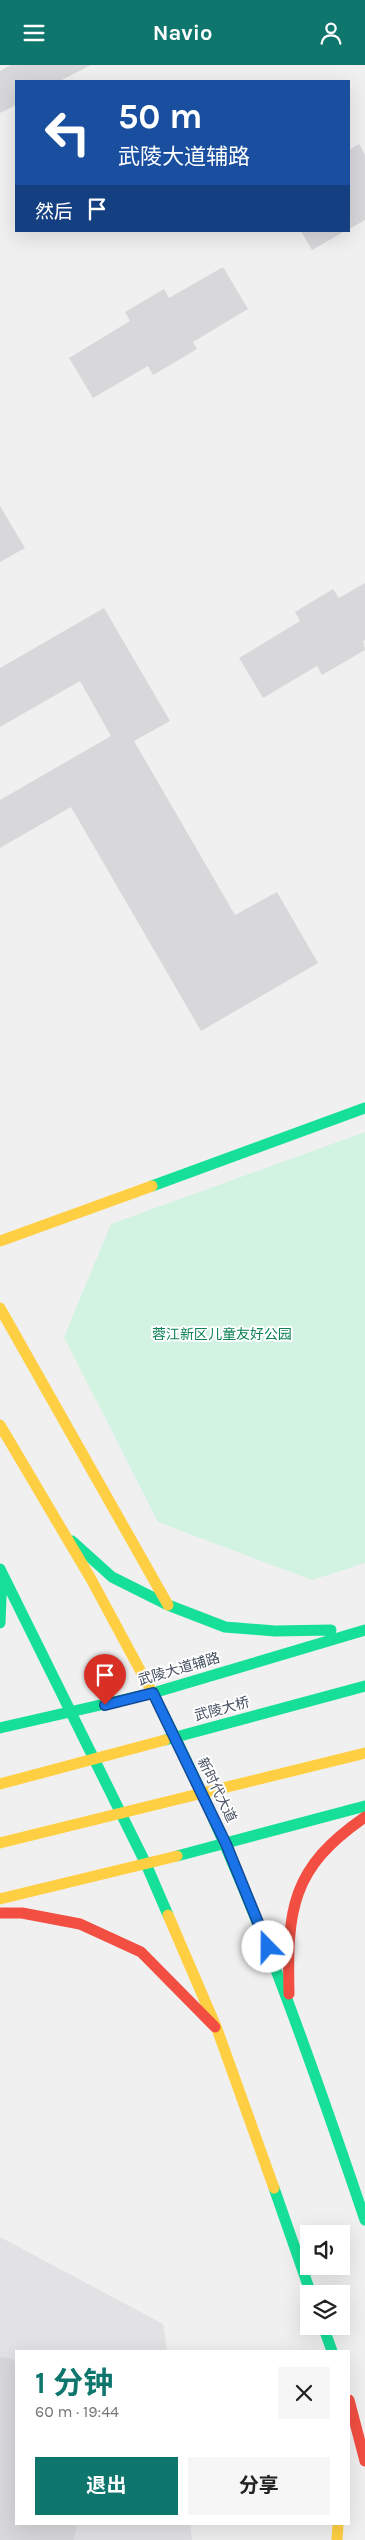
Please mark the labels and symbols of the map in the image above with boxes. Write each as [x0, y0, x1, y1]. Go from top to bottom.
park label: 蓉江新区儿童友好公园 [152, 1326, 292, 1343]
street label: 武陵大道辅路 [136, 1649, 222, 1689]
pin [84, 1654, 126, 1705]
street label: 武陵大桥 [193, 1694, 251, 1724]
street label: 新时代大道 [194, 1755, 240, 1825]
position arrow [241, 1920, 293, 1972]

